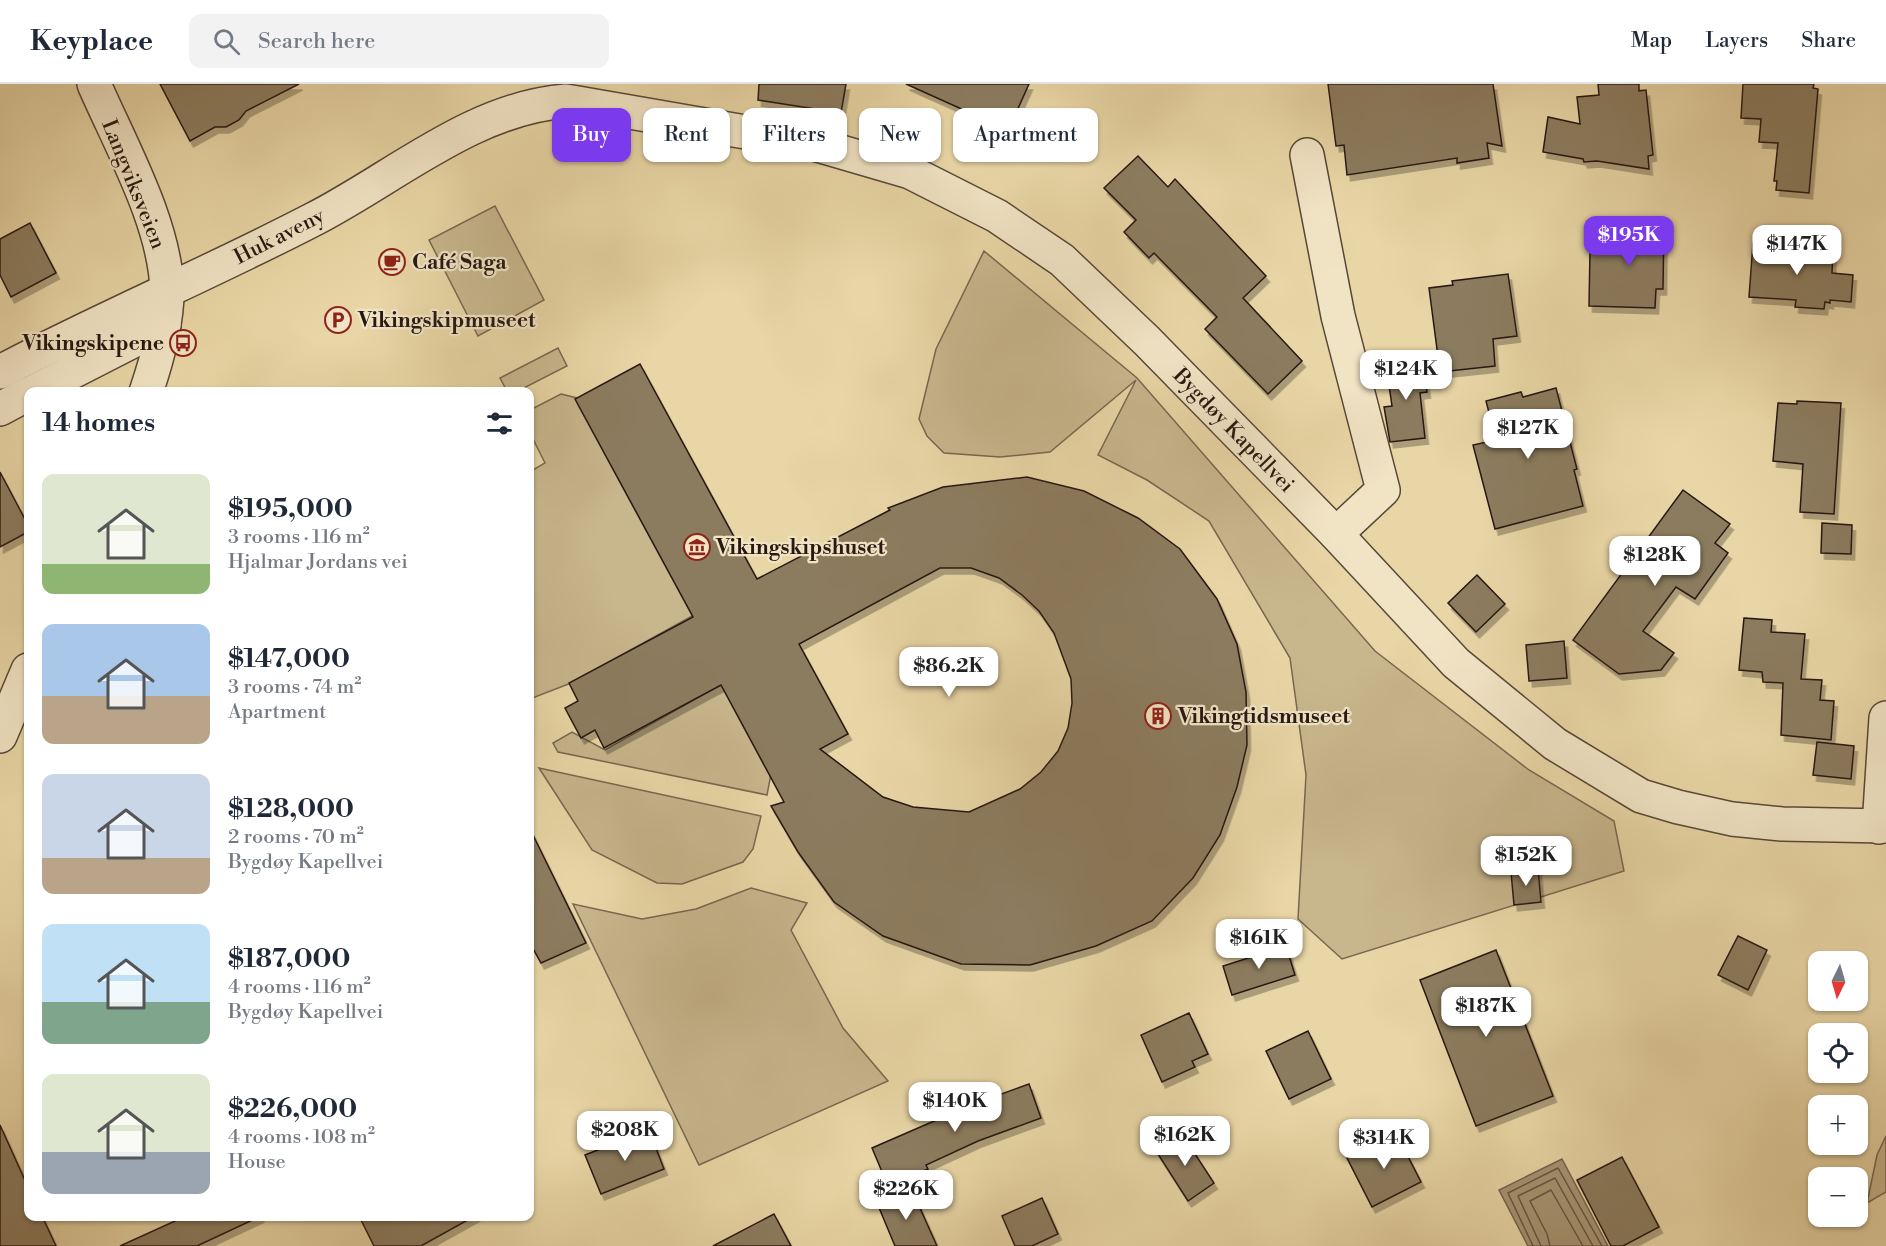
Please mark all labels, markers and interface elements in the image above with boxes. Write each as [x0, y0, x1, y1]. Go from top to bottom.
search box [189, 14, 609, 68]
text: Keyplace [30, 24, 153, 59]
icon: search [210, 25, 243, 58]
text: Search here [258, 28, 375, 55]
text: Map [1631, 28, 1672, 54]
text: Layers [1705, 28, 1768, 54]
text: Share [1801, 28, 1856, 54]
chip: Buy [552, 108, 631, 162]
chip: Rent [643, 108, 730, 162]
chip: Filters [742, 108, 847, 162]
chip: New [859, 108, 941, 162]
chip: Apartment [953, 108, 1098, 162]
street label: Langviksveien [95, 116, 171, 253]
street label: Huk aveny [230, 203, 330, 271]
pin: $195K [1587, 216, 1671, 267]
text: $195K [1598, 223, 1660, 248]
pin: $147K [1755, 225, 1839, 276]
text: $147K [1766, 232, 1828, 257]
cafe icon: Café Saga [377, 247, 407, 277]
place label: Café Saga [412, 250, 507, 276]
parking icon: Vikingskipmuseet [323, 305, 353, 335]
place label: Vikingskipmuseet [357, 308, 536, 334]
bus stop icon: Vikingskipene [168, 328, 198, 358]
place label: Vikingskipene [21, 331, 164, 357]
pin: $124K [1364, 350, 1448, 401]
text: $124K [1374, 357, 1438, 382]
street label: Bygdøy Kapellvei [1167, 362, 1299, 498]
text: 14 homes [42, 407, 155, 439]
icon: filters [483, 407, 516, 440]
pin: $127K [1486, 409, 1570, 460]
text: $127K [1497, 416, 1559, 441]
text: $195,000 [228, 493, 353, 525]
icon: home [90, 498, 162, 570]
text: 3 rooms · 116 m² [228, 525, 370, 550]
museum icon: Vikingskipshuset [682, 532, 712, 562]
place label: Vikingskipshuset [715, 535, 886, 561]
pin: $128K [1613, 536, 1697, 587]
text: $128K [1623, 543, 1687, 568]
text: Hjalmar Jordans vei [228, 550, 408, 575]
text: $147,000 [228, 643, 350, 675]
pin: $86.2K [900, 647, 998, 698]
icon: home [90, 648, 162, 720]
text: $86.2K [913, 654, 985, 679]
text: 3 rooms · 74 m² [228, 675, 361, 700]
text: Apartment [228, 700, 326, 725]
building icon: Vikingtidsmuseet [1143, 701, 1173, 731]
place label: Vikingtidsmuseet [1177, 704, 1350, 730]
text: $128,000 [228, 793, 354, 825]
icon: home [90, 798, 162, 870]
text: 2 rooms · 70 m² [228, 825, 364, 850]
pin: $152K [1484, 836, 1568, 887]
text: $152K [1495, 843, 1557, 868]
text: Bygdøy Kapellvei [228, 850, 383, 875]
pin: $161K [1217, 919, 1301, 970]
text: $161K [1230, 926, 1288, 951]
text: $187,000 [228, 943, 350, 975]
icon: home [90, 948, 162, 1020]
north arrow [1808, 951, 1868, 1011]
map controls [1808, 951, 1868, 1227]
text: 4 rooms · 116 m² [228, 975, 371, 1000]
pin: $187K [1444, 987, 1528, 1038]
text: $187K [1455, 994, 1517, 1019]
text: Bygdøy Kapellvei [228, 1000, 383, 1025]
button: locate [1808, 1023, 1868, 1083]
pin: $140K [913, 1082, 997, 1133]
text: $140K [923, 1089, 987, 1114]
text: $226,000 [228, 1093, 357, 1125]
button: + [1808, 1095, 1868, 1155]
icon: home [90, 1098, 162, 1170]
pin: $208K [583, 1111, 667, 1162]
pin: $162K [1143, 1116, 1227, 1167]
text: $208K [591, 1118, 659, 1143]
pin: $314K [1342, 1119, 1426, 1170]
text: $162K [1154, 1123, 1216, 1148]
text: 4 rooms · 108 m² [228, 1125, 375, 1150]
text: $314K [1353, 1126, 1415, 1151]
text: House [228, 1150, 286, 1175]
button: − [1808, 1167, 1868, 1227]
pin: $226K [864, 1170, 948, 1221]
text: $226K [873, 1177, 939, 1202]

